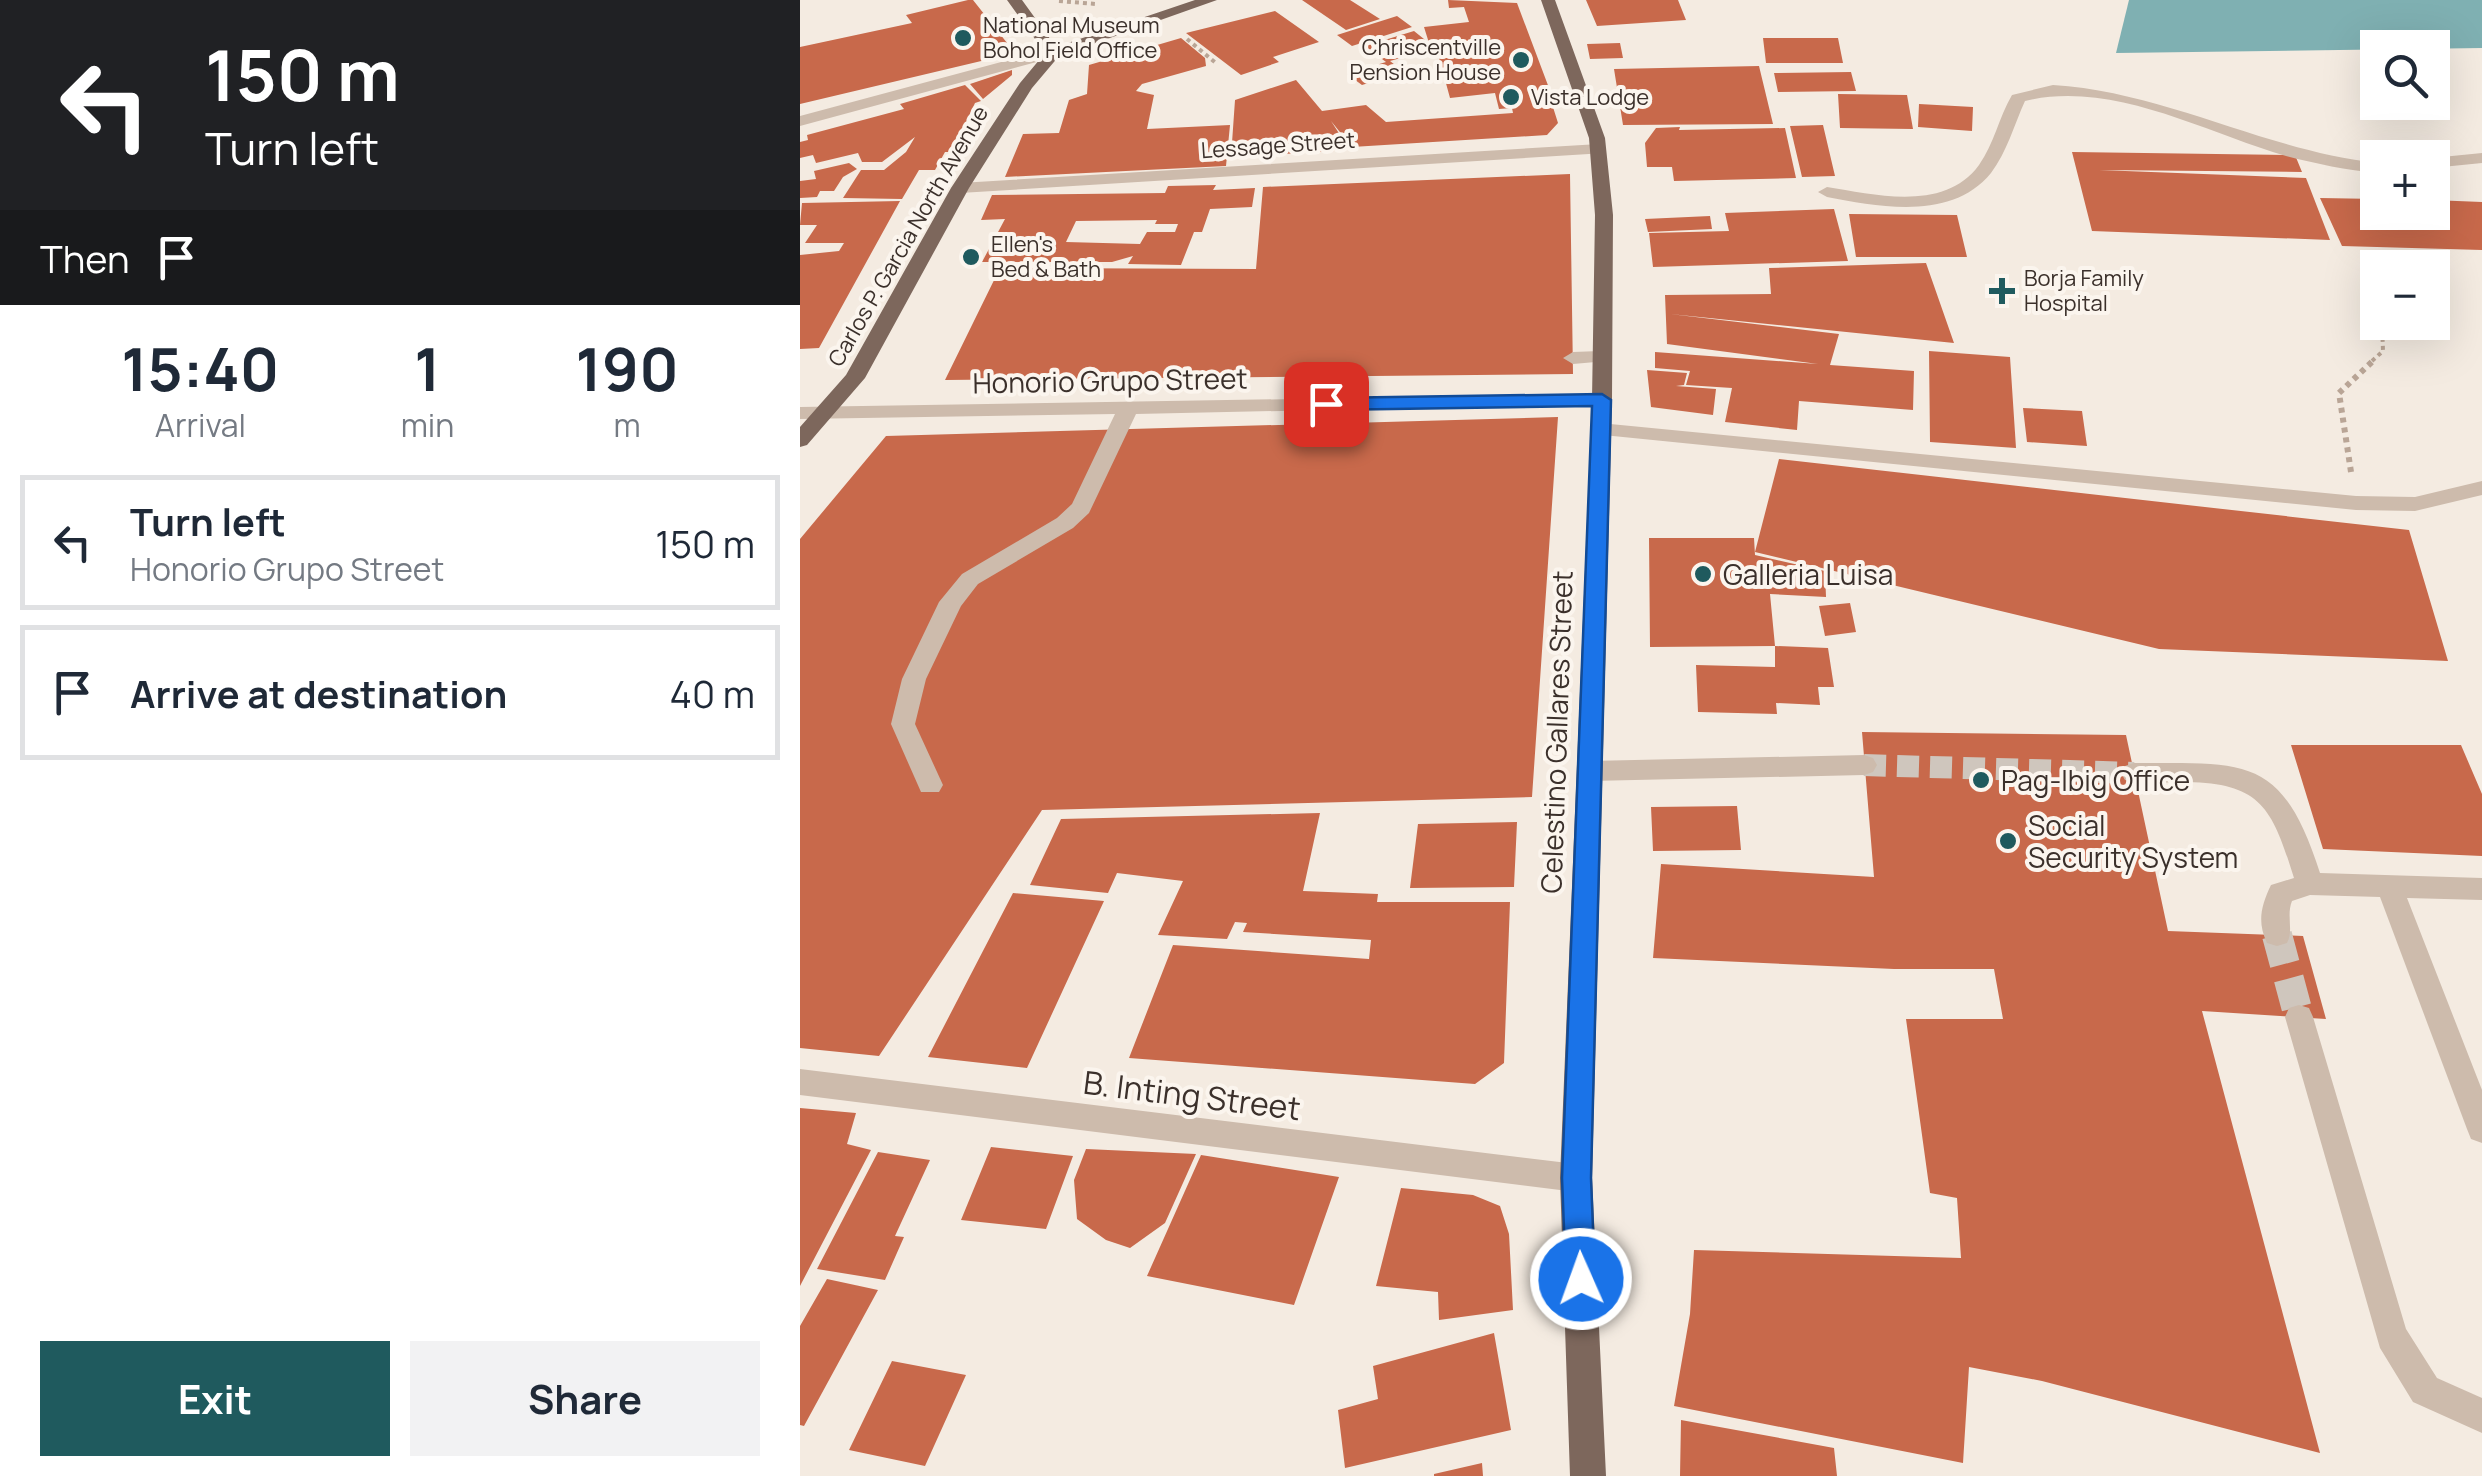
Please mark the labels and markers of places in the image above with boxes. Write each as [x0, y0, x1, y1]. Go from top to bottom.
place label: National Museum Bohol Field Office [983, 10, 1160, 65]
marker: National Museum Bohol Field Office [952, 27, 974, 49]
place label: Chriscentville Pension House [1349, 32, 1501, 87]
marker: Chriscentville Pension House [1510, 49, 1532, 71]
place label: Vista Lodge [1531, 82, 1649, 112]
marker: Vista Lodge [1500, 86, 1522, 108]
place label: Ellen's Bed & Bath [991, 229, 1101, 284]
marker: Ellen's Bed & Bath [960, 246, 982, 268]
place label: Borja Family Hospital [2024, 263, 2144, 318]
marker: Borja Family Hospital [1989, 278, 2015, 304]
pin [1284, 362, 1369, 447]
place label: Galleria Luisa [1723, 555, 1893, 593]
marker: Galleria Luisa [1692, 563, 1714, 585]
place label: Pag-Ibig Office [2001, 761, 2190, 799]
marker: Pag-Ibig Office [1970, 769, 1992, 791]
place label: Social Security System [2028, 806, 2238, 876]
marker: Social Security System [1997, 830, 2019, 852]

